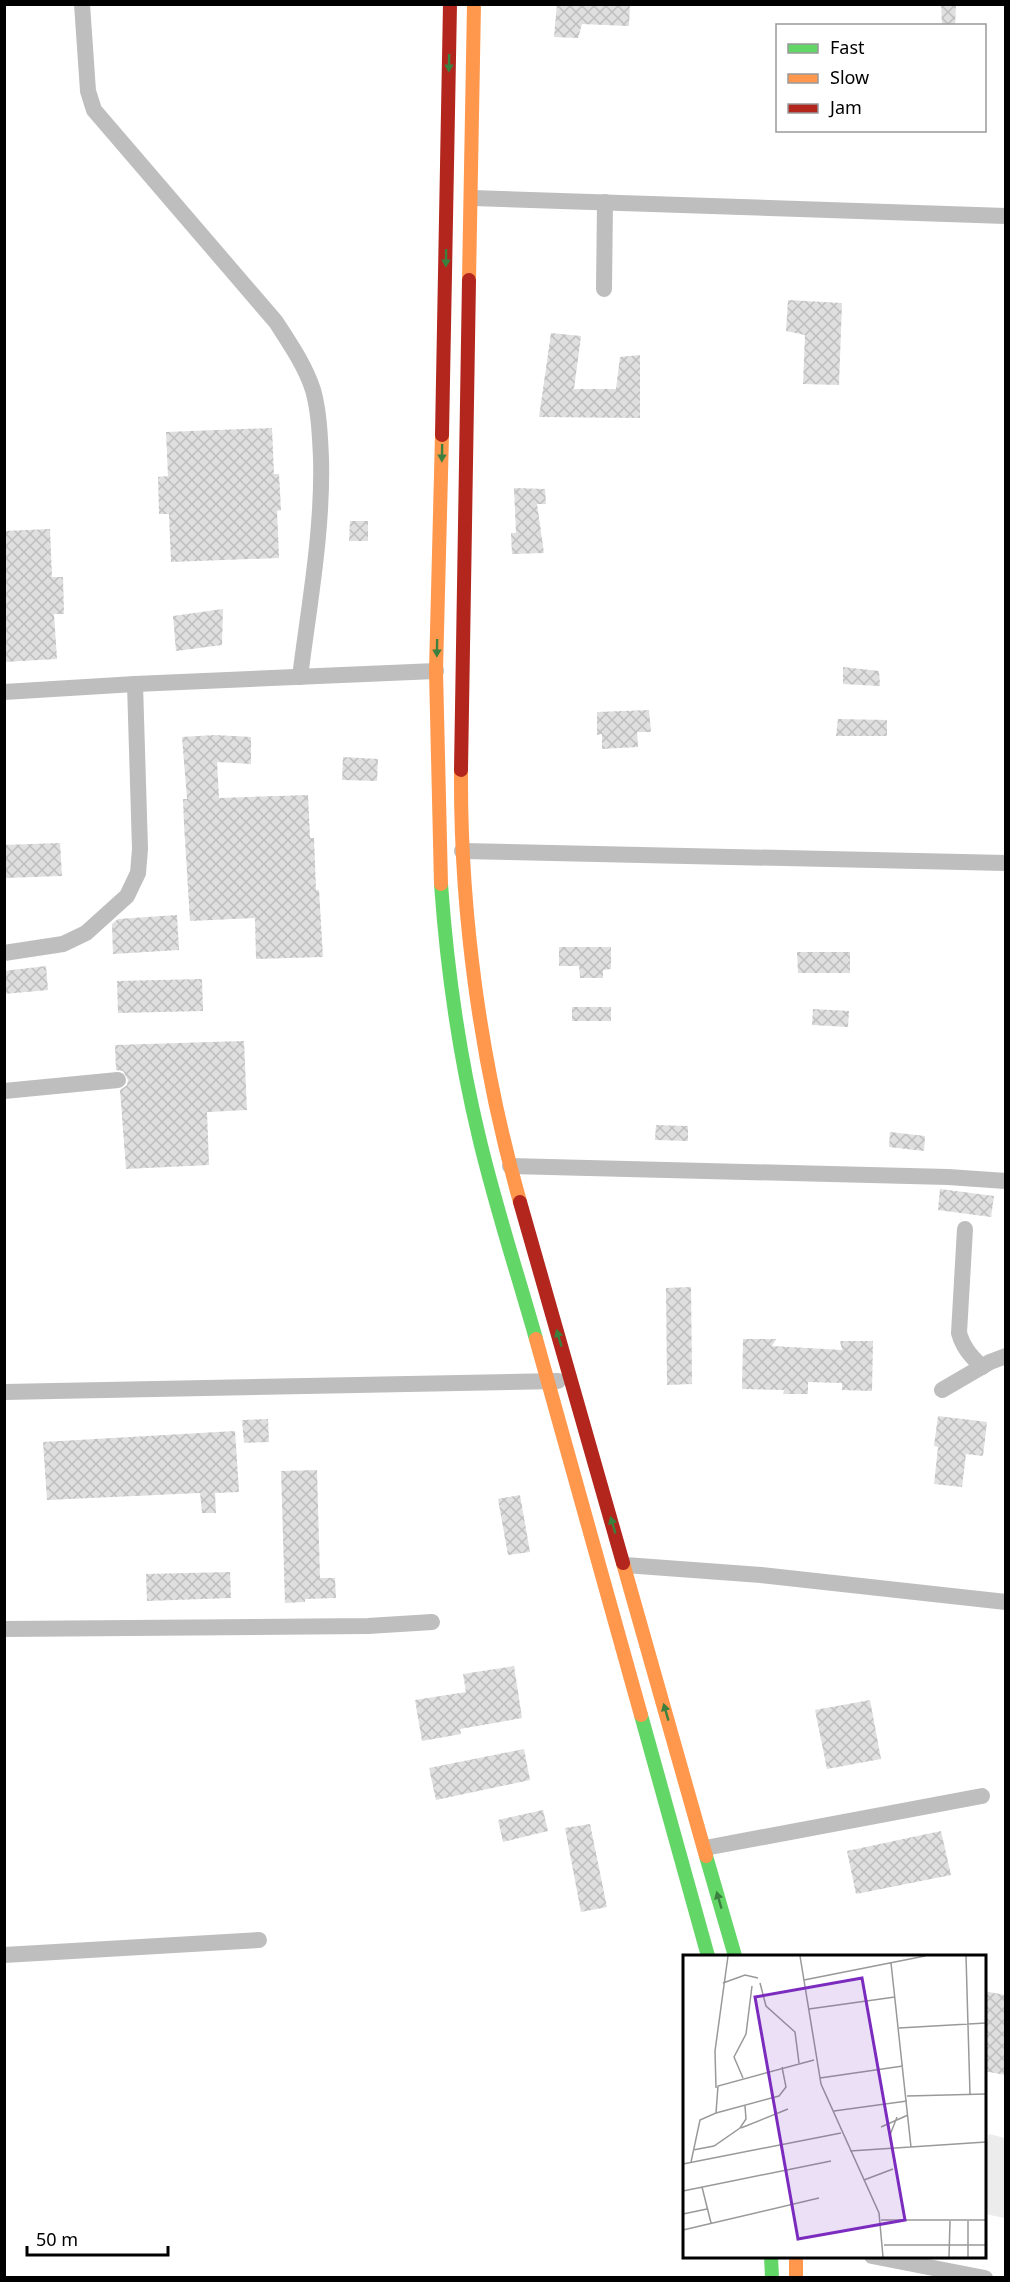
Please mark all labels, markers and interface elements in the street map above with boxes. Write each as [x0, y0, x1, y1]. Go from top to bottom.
legend [776, 24, 986, 132]
text: Fast [830, 35, 865, 59]
one-way arrow [444, 53, 454, 72]
text: Slow [830, 65, 869, 89]
text: Jam [828, 95, 862, 119]
one-way arrow [441, 248, 451, 267]
one-way arrow [437, 443, 446, 462]
one-way arrow [432, 638, 442, 657]
one-way arrow [554, 1328, 563, 1346]
one-way arrow [608, 1516, 617, 1534]
one-way arrow [661, 1703, 671, 1722]
one-way arrow [714, 1891, 723, 1909]
inset map [683, 1955, 986, 2258]
scale bar [27, 2219, 168, 2257]
text: 50 m [36, 2227, 78, 2251]

